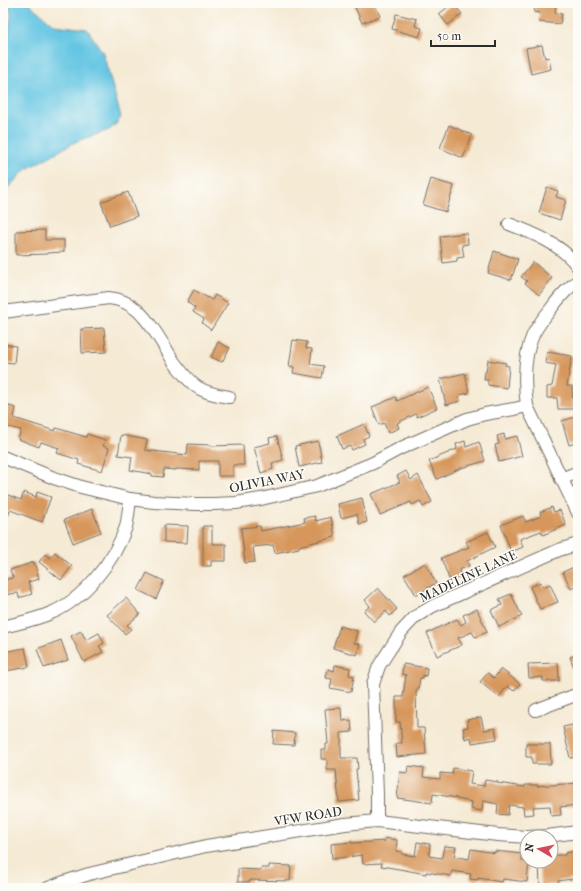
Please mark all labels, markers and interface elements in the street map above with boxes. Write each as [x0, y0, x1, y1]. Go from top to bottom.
scale bar [431, 22, 495, 48]
text: 50 m [437, 29, 461, 43]
street label: OLIVIA WAY [228, 466, 307, 496]
street label: MADELINE LANE [417, 547, 519, 605]
street label: VFW ROAD [272, 803, 343, 829]
north arrow [519, 829, 559, 869]
text: N [523, 842, 537, 853]

